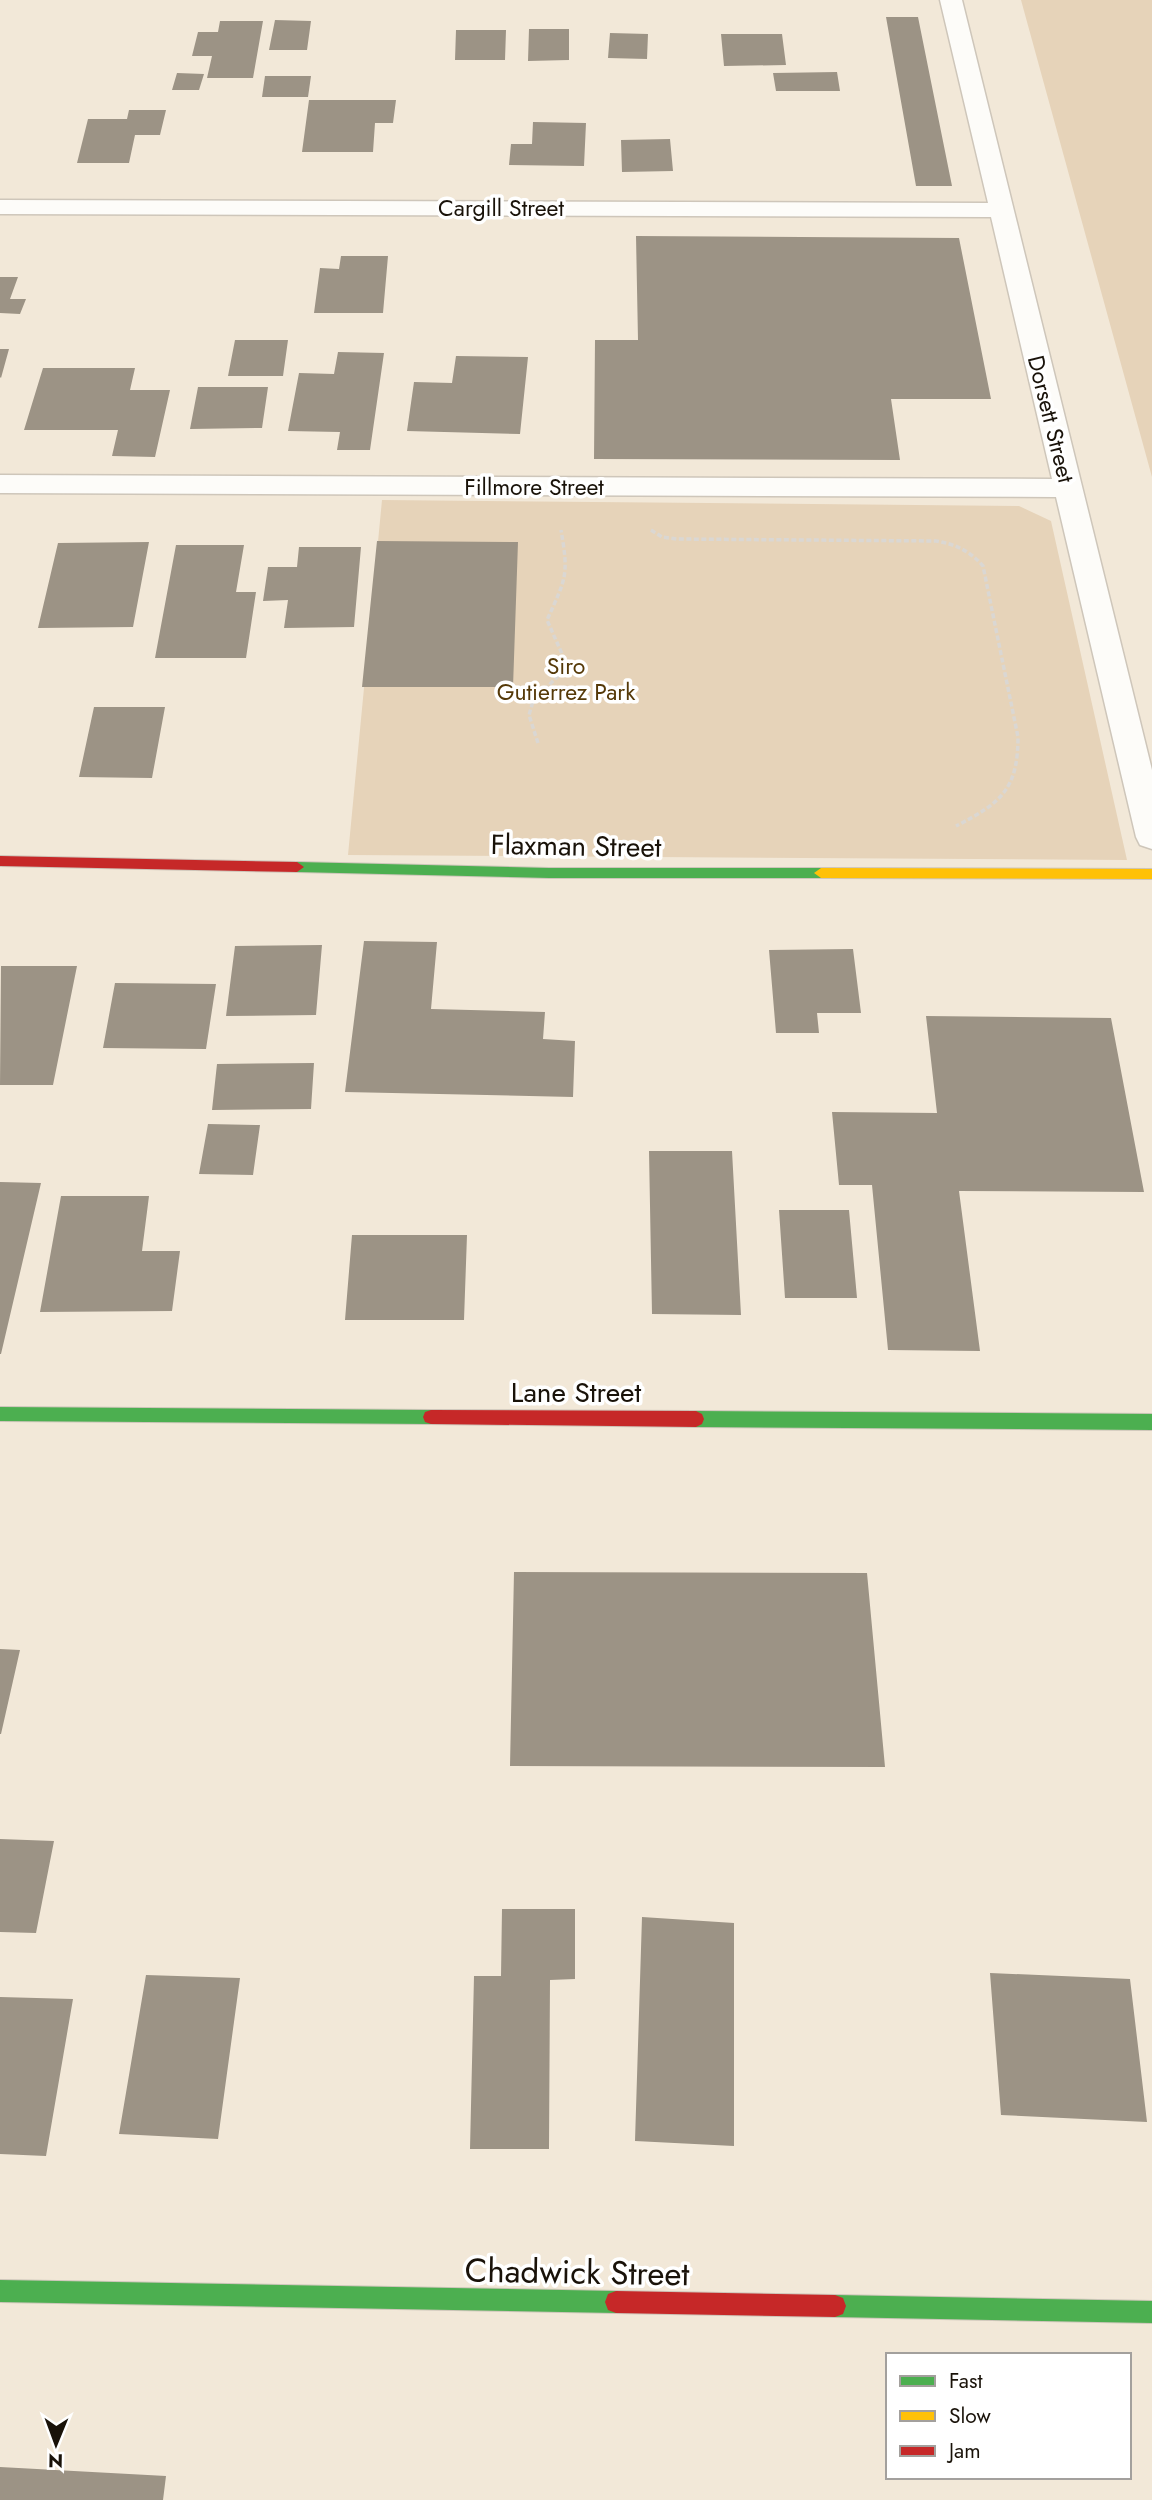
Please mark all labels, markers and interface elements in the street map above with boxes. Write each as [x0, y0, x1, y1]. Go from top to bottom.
street label: Cargill Street [438, 191, 564, 225]
street label: Dorsett Street [1019, 352, 1083, 487]
street label: Fillmore Street [464, 470, 604, 504]
park label: Siro Gutierrez Park [497, 649, 636, 709]
street label: Flaxman Street [490, 824, 662, 868]
street label: Lane Street [511, 1372, 641, 1413]
street label: Chadwick Street [464, 2247, 690, 2297]
legend [886, 2353, 1131, 2479]
text: Fast [949, 2366, 982, 2396]
text: Slow [949, 2401, 991, 2431]
north arrow [21, 2409, 91, 2479]
text: Jam [946, 2436, 981, 2466]
text: N [48, 2447, 63, 2474]

